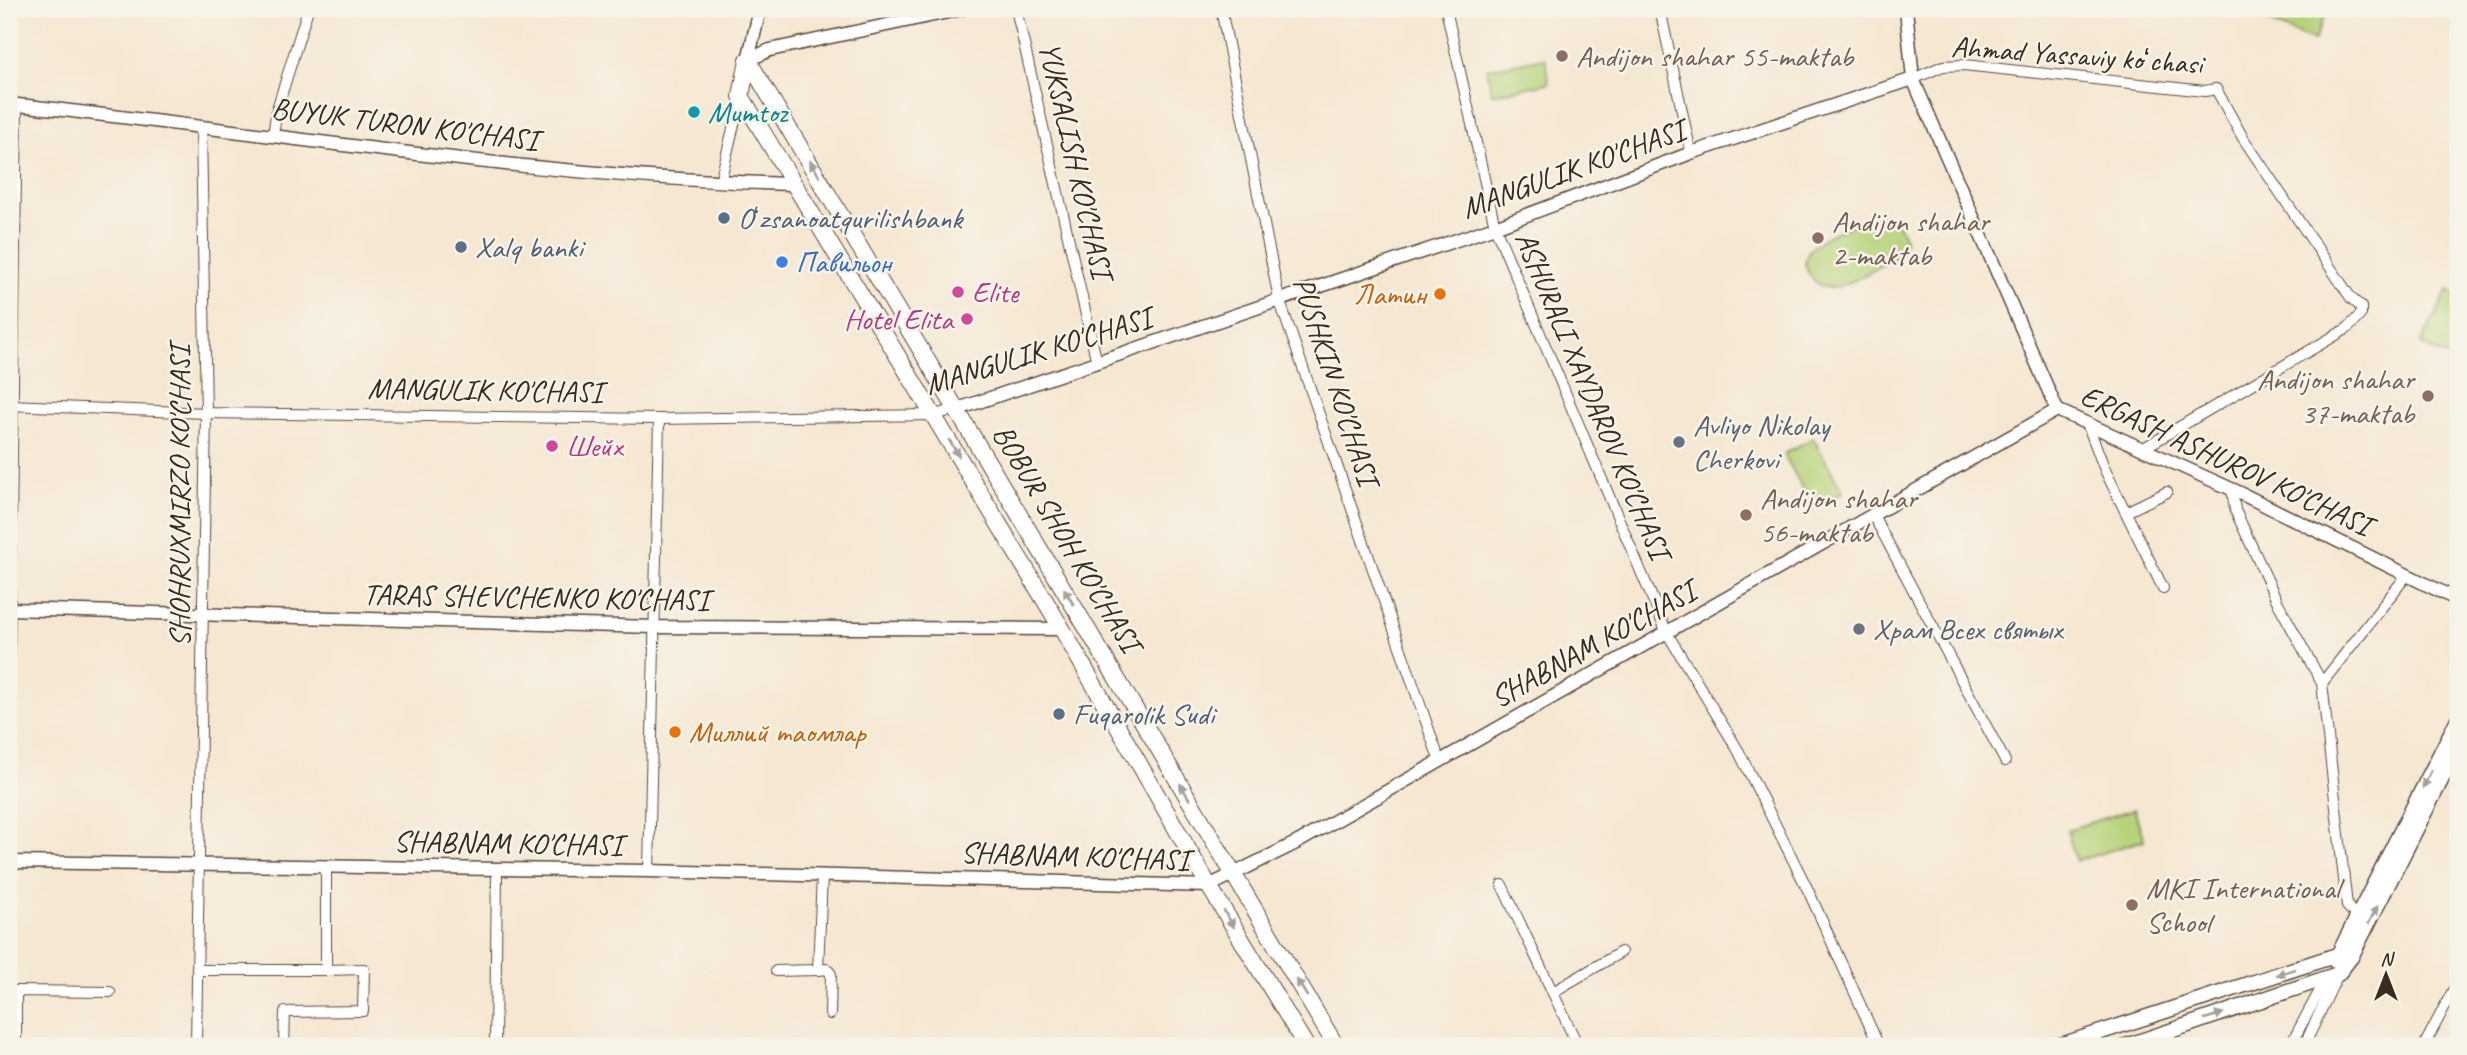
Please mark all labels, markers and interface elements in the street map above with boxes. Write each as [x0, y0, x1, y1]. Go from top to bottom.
street label: Ahmad Yassaviy koʻchasi [1950, 27, 2207, 83]
place label: Andijon shahar 55-maktab [1576, 37, 1855, 75]
street label: YUKSALISH KO'CHASI [1030, 38, 1123, 287]
marker: Andijon shahar 55-maktab [1554, 48, 1570, 64]
street label: BUYUK TURON KO'CHASI [270, 89, 546, 160]
place label: Mumtoz [708, 93, 789, 131]
marker: Mumtoz [686, 104, 702, 120]
street label: MANGULIK KO'CHASI [1456, 109, 1695, 227]
one-way arrow [810, 159, 822, 179]
place label: Oʻzsanoatqurilishbank [738, 199, 964, 237]
place label: Andijon shahar 2-maktab [1832, 202, 1991, 274]
marker: Oʻzsanoatqurilishbank [716, 210, 732, 226]
street label: ASHURALI XAYDAROV KO'CHASI [1507, 226, 1682, 570]
place label: Xalq banki [475, 228, 586, 266]
marker: Andijon shahar 2-maktab [1810, 230, 1826, 246]
marker: Xalq banki [453, 239, 469, 255]
place label: Павильон [796, 243, 893, 281]
marker: Павильон [774, 254, 790, 270]
street label: PUSHKIN KO'CHASI [1285, 272, 1389, 495]
place label: Elite [972, 273, 1020, 311]
place label: Латин [1354, 275, 1428, 313]
marker: Elite [950, 284, 966, 300]
marker: Латин [1432, 286, 1448, 302]
street label: MANGULIK KO'CHASI [920, 297, 1161, 403]
place label: Hotel Elita [844, 300, 955, 338]
marker: Hotel Elita [959, 311, 975, 327]
street label: SHOHRUXMIRZO KO'CHASI [160, 339, 198, 647]
place label: Andijon shahar 37-maktab [2257, 360, 2416, 432]
street label: MANGULIK KO'CHASI [367, 369, 609, 411]
street label: ERGASH ASHUROV KO'CHASI [2075, 376, 2383, 547]
marker: Andijon shahar 37-maktab [2420, 388, 2436, 404]
place label: Avliyo Nikolay Cherkovi [1693, 406, 1832, 478]
street label: BOBUR SHOH KO'CHASI [984, 418, 1153, 664]
place label: Шейх [566, 427, 625, 465]
marker: Avliyo Nikolay Cherkovi [1671, 434, 1687, 450]
marker: Шейх [544, 438, 560, 454]
one-way arrow [948, 438, 960, 457]
place label: Andijon shahar 56-maktab [1760, 479, 1919, 551]
marker: Andijon shahar 56-maktab [1738, 507, 1754, 523]
street label: SHABNAM KO'CHASI [1484, 569, 1707, 716]
street label: TARAS SHEVCHENKO KO'CHASI [363, 575, 715, 619]
one-way arrow [1062, 587, 1075, 606]
place label: Храм Всех святых [1873, 610, 2065, 648]
marker: Храм Всех святых [1851, 621, 1867, 637]
place label: Fuqarolik Sudi [1073, 695, 1218, 733]
marker: Fuqarolik Sudi [1051, 706, 1067, 722]
place label: Миллий таомлар [689, 713, 867, 751]
marker: Миллий таомлар [667, 724, 683, 740]
one-way arrow [2421, 769, 2432, 789]
one-way arrow [1179, 782, 1192, 801]
street label: SHABNAM KO'CHASI [393, 822, 629, 864]
street label: SHABNAM KO'CHASI [960, 833, 1196, 879]
place label: MKI International School [2146, 869, 2345, 941]
marker: MKI International School [2124, 897, 2140, 913]
one-way arrow [2367, 905, 2378, 925]
one-way arrow [1223, 910, 1236, 929]
north arrow [2352, 940, 2422, 1010]
text: N [2380, 947, 2395, 971]
one-way arrow [2275, 967, 2296, 977]
one-way arrow [1295, 978, 1308, 997]
one-way arrow [2204, 1010, 2225, 1021]

